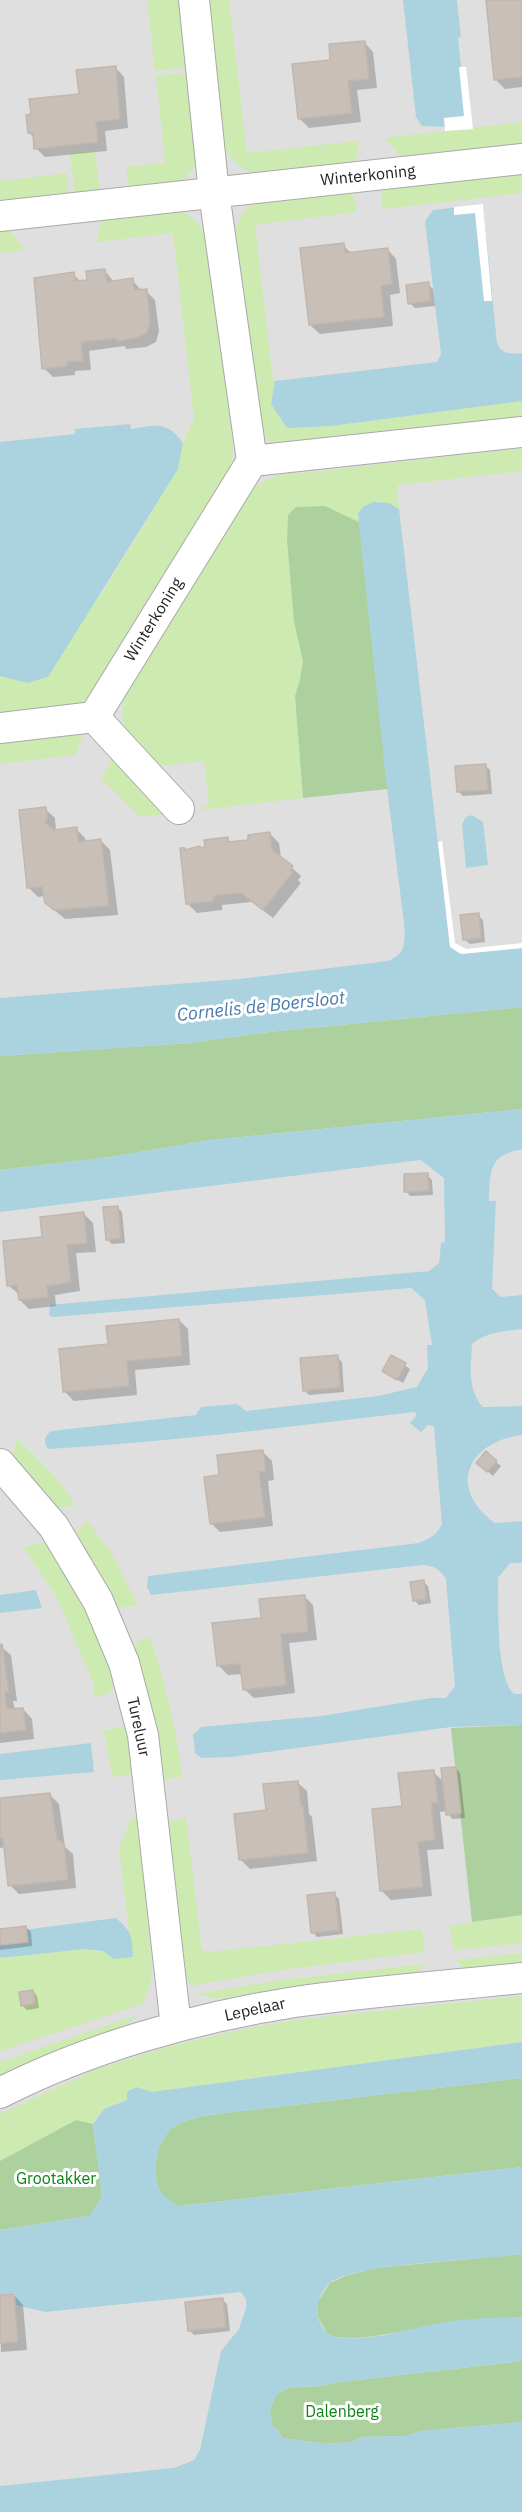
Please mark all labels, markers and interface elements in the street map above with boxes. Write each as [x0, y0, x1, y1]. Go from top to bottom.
street label: Winterkoning [320, 161, 416, 191]
street label: Winterkoning [121, 575, 187, 665]
water label: Cornelis de Boersloot [176, 987, 346, 1027]
street label: Tureluur [122, 1695, 154, 1759]
street label: Lepelaar [223, 1994, 287, 2026]
park label: Grootakker [16, 2169, 96, 2189]
park label: Dalenberg [305, 2402, 379, 2422]

